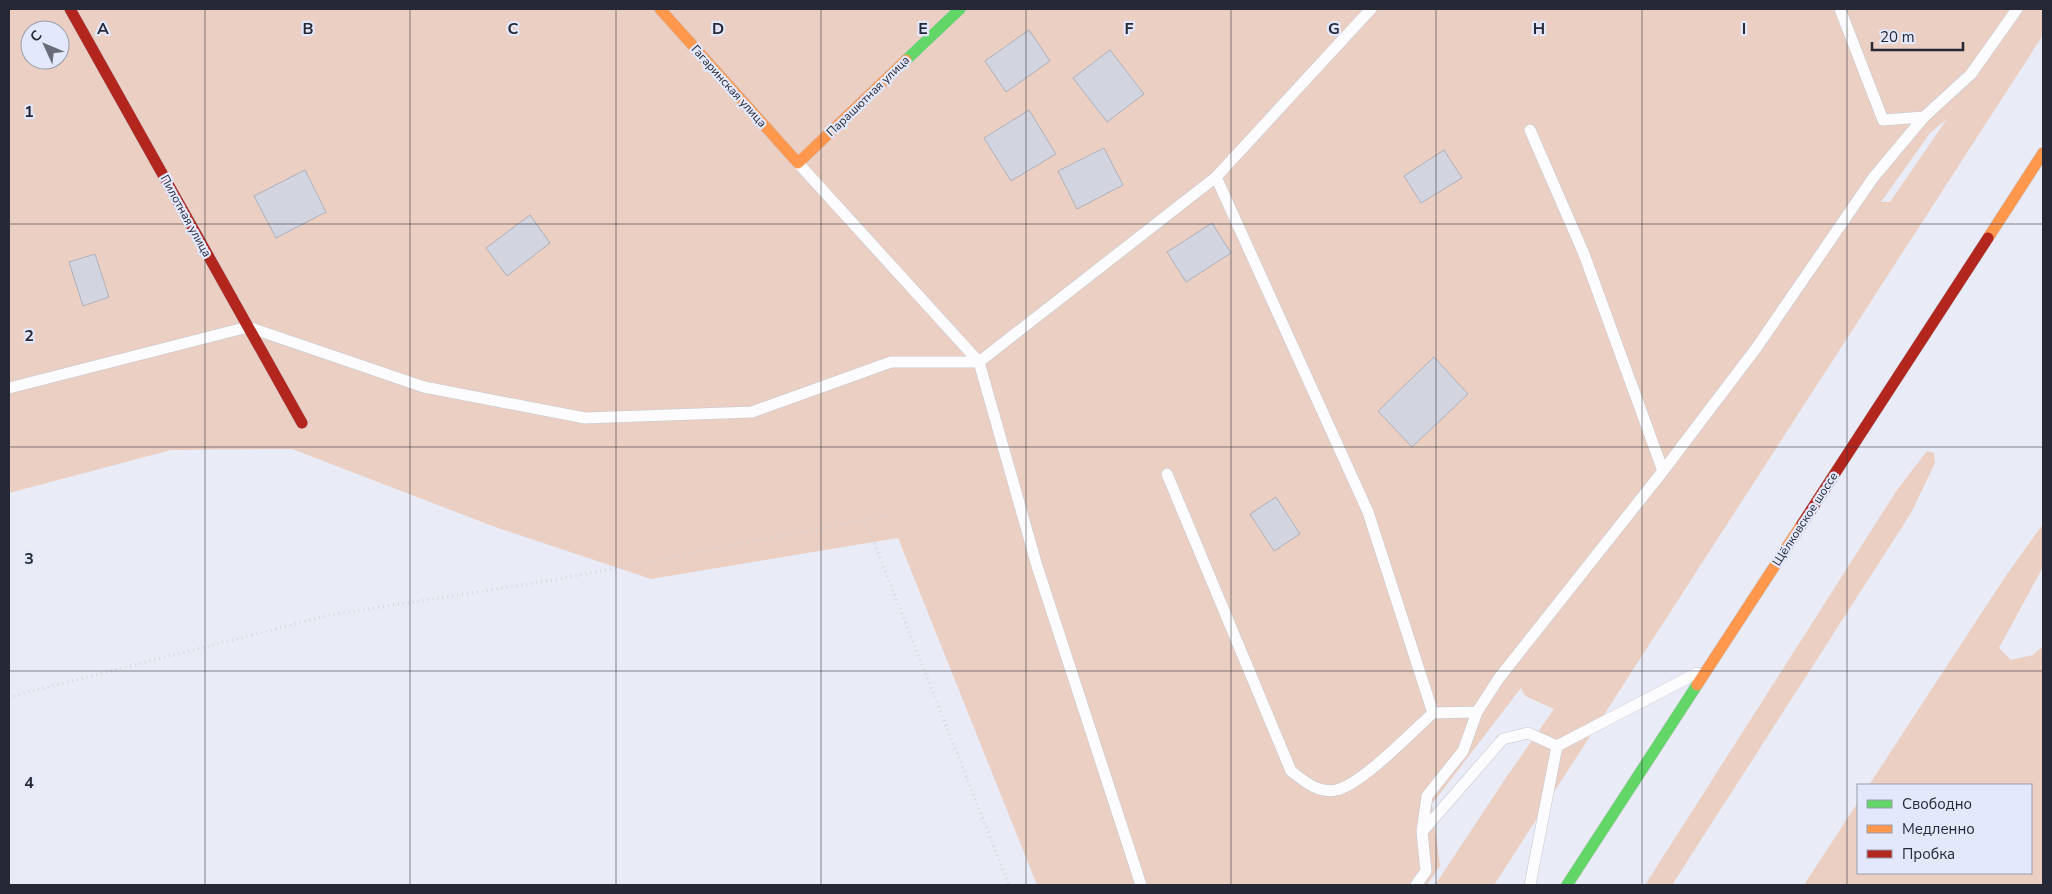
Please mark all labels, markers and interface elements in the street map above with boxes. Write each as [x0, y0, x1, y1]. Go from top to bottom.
text: A [97, 18, 109, 40]
text: B [302, 18, 314, 40]
text: C [508, 18, 519, 40]
text: D [712, 18, 724, 40]
text: E [918, 18, 928, 40]
text: F [1125, 18, 1134, 40]
text: G [1328, 18, 1340, 40]
text: H [1533, 18, 1545, 40]
text: I [1742, 18, 1746, 40]
north arrow [20, 20, 70, 70]
scale bar [1872, 20, 1963, 52]
text: С [26, 26, 46, 46]
text: 20 m [1880, 27, 1915, 47]
street label: Гагаринская улица [688, 41, 770, 131]
street label: Парашютная улица [823, 52, 913, 140]
text: 1 [24, 101, 34, 123]
street label: Пилотная улица [157, 172, 215, 260]
text: 2 [24, 325, 34, 347]
street label: Щёлковское шоссе [1769, 469, 1841, 569]
text: 3 [24, 548, 34, 570]
text: 4 [24, 772, 34, 794]
legend [1857, 784, 2032, 874]
text: Свободно [1902, 794, 1972, 814]
text: Медленно [1902, 819, 1975, 839]
text: Пробка [1902, 844, 1955, 864]

